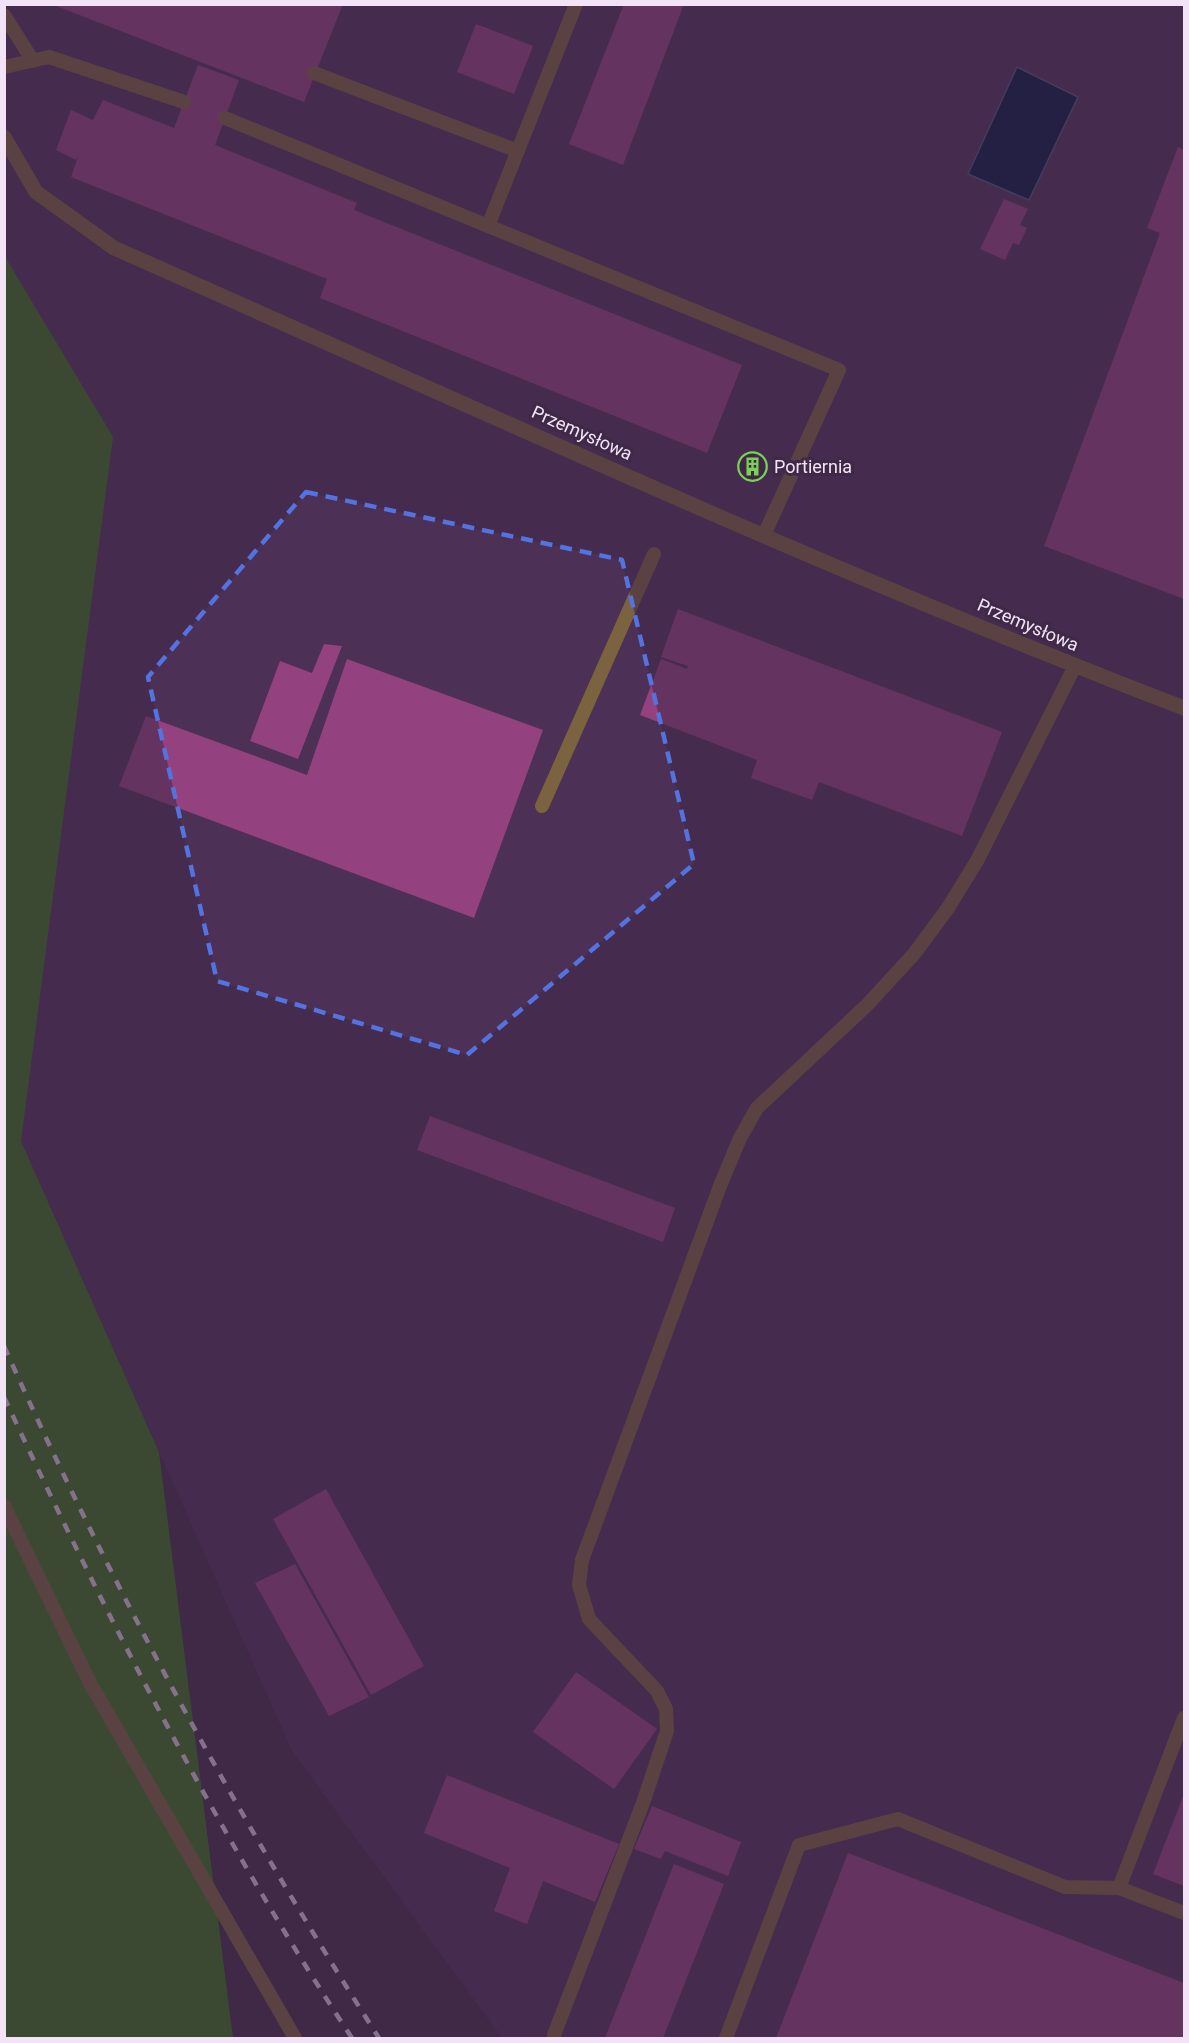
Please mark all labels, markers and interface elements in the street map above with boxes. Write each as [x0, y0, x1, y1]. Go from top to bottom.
street label: Przemysłowa [529, 401, 636, 464]
building icon: Portiernia [737, 451, 769, 483]
place label: Portiernia [774, 456, 852, 477]
street label: Przemysłowa [974, 594, 1082, 655]

